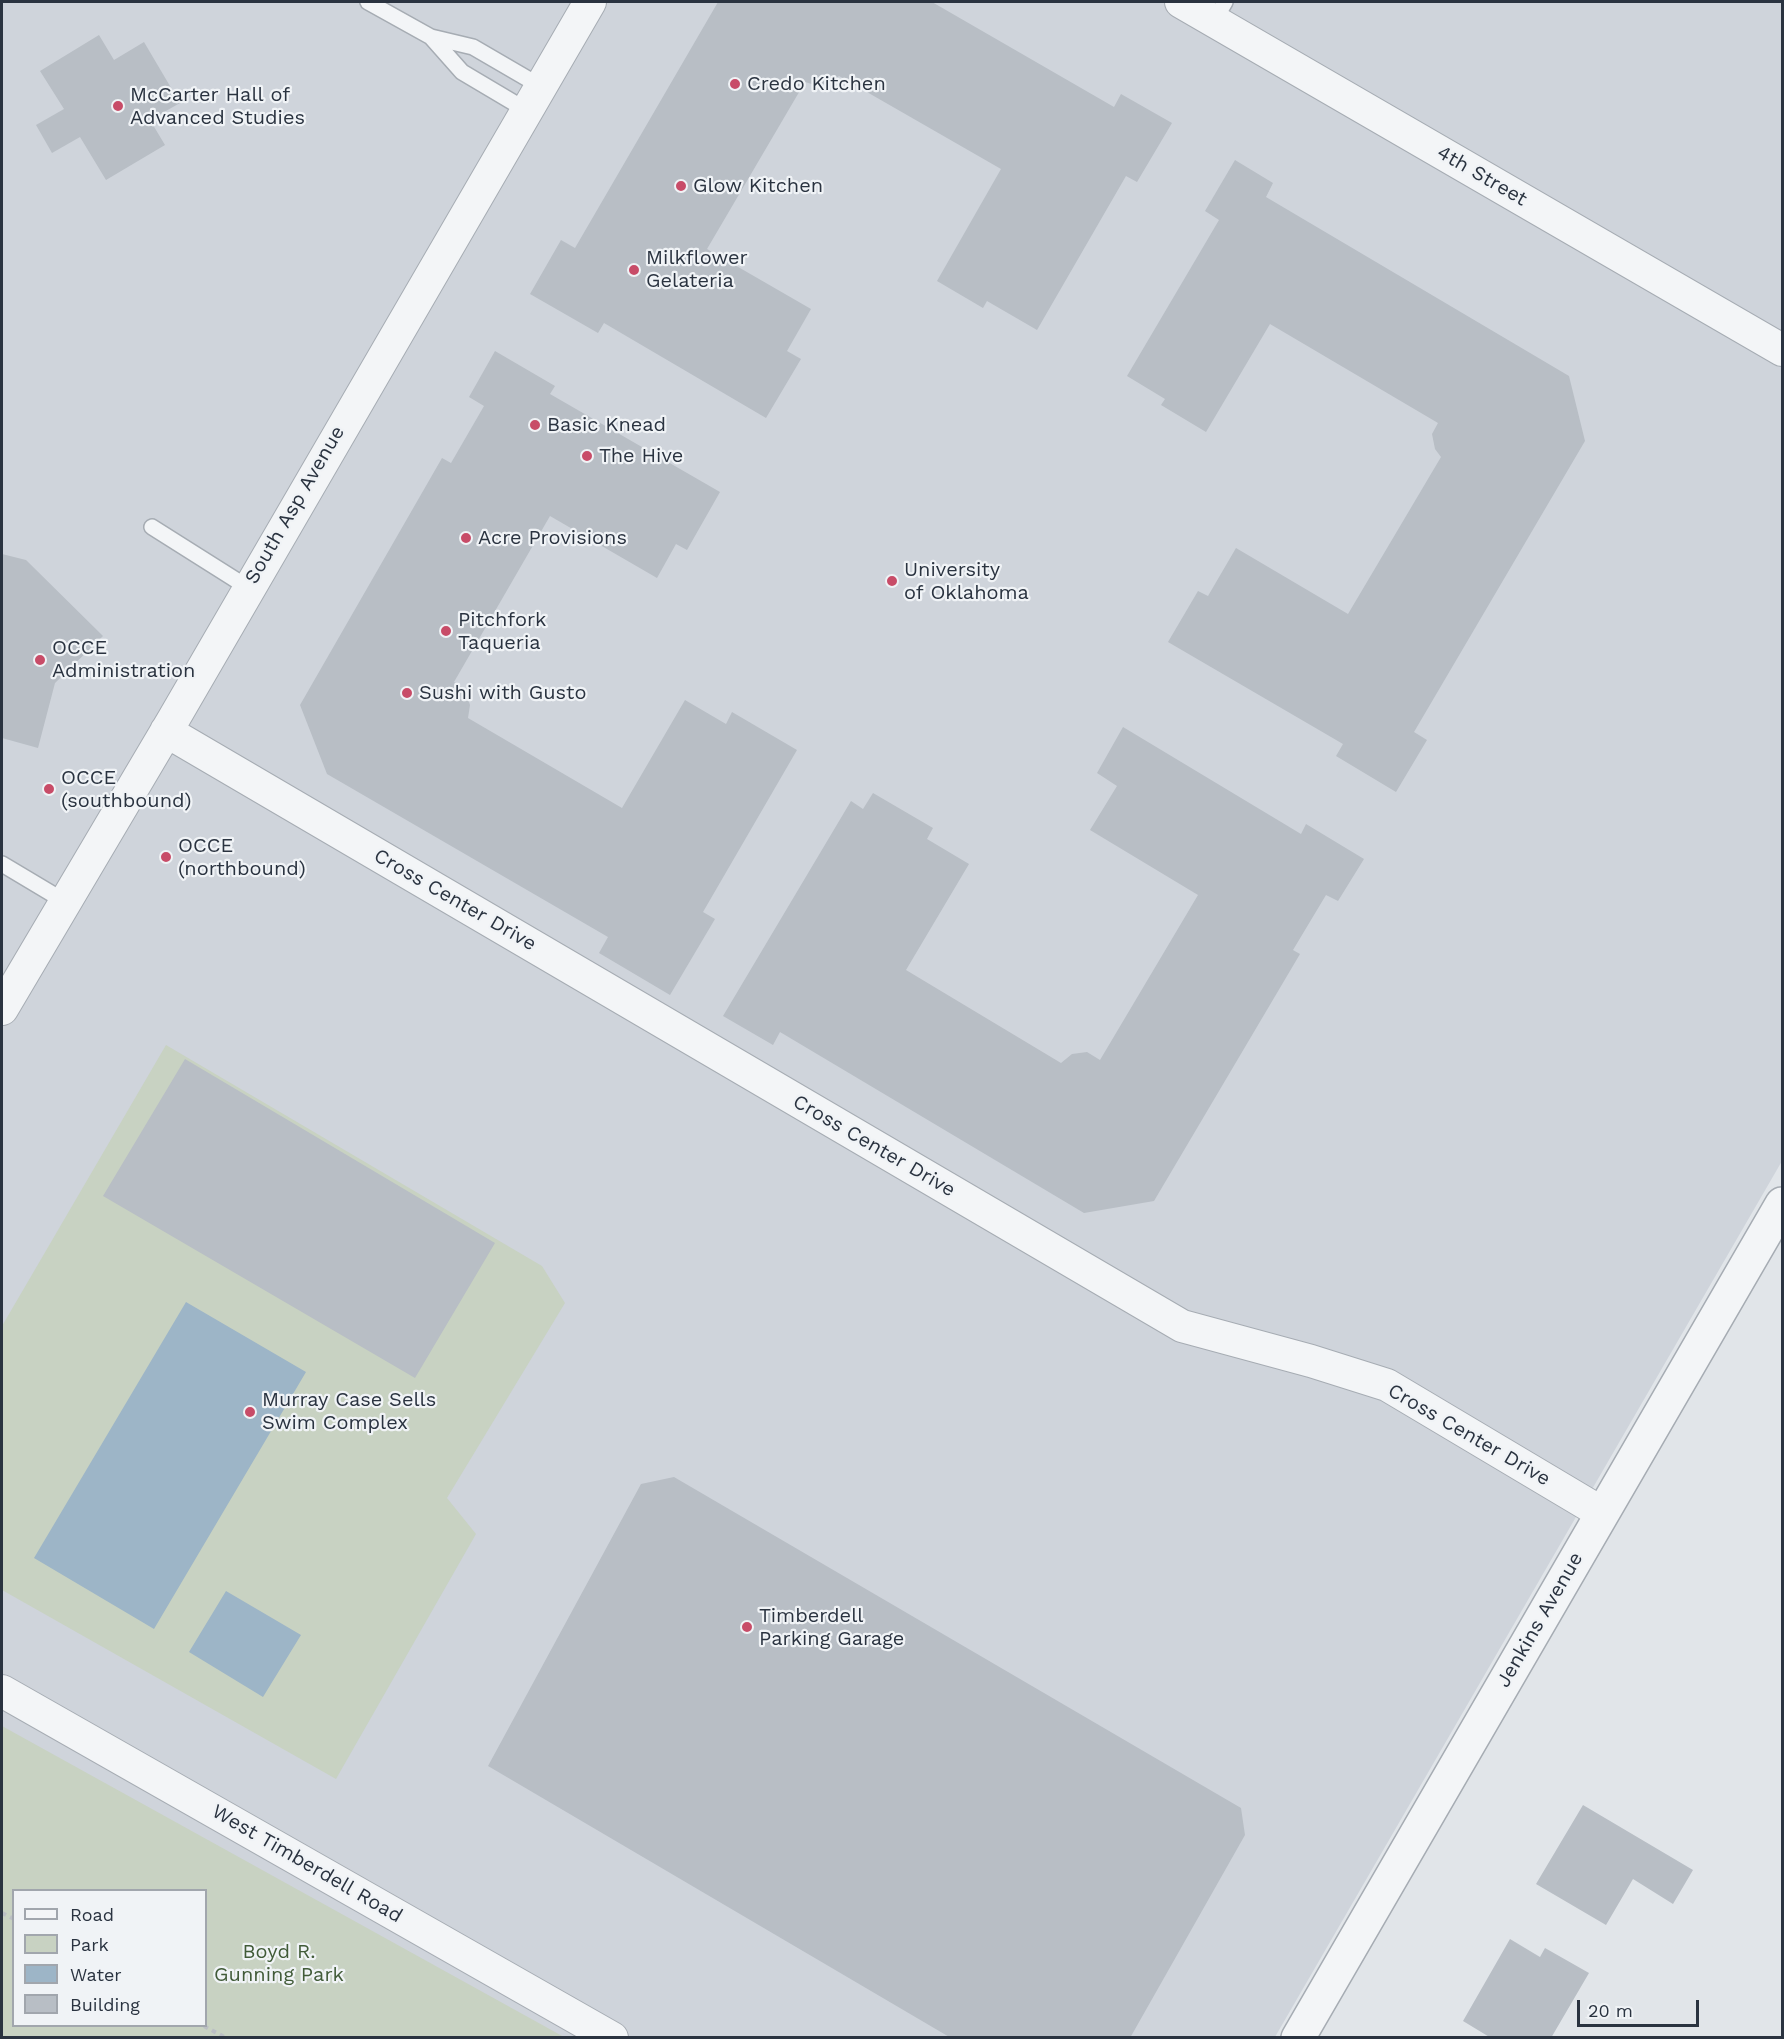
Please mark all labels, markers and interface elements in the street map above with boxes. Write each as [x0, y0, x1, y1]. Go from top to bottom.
place label: Credo Kitchen [747, 72, 886, 96]
marker: Credo Kitchen [728, 77, 742, 91]
place label: McCarter Hall of Advanced Studies [130, 83, 305, 130]
marker: McCarter Hall of Advanced Studies [111, 99, 125, 113]
street label: 4th Street [1433, 141, 1531, 211]
place label: Glow Kitchen [693, 174, 823, 198]
marker: Glow Kitchen [674, 179, 688, 193]
place label: Milkflower Gelateria [646, 246, 748, 293]
marker: Milkflower Gelateria [627, 263, 641, 277]
place label: Basic Knead [547, 413, 666, 437]
marker: Basic Knead [528, 418, 542, 432]
street label: South Asp Avenue [240, 422, 350, 588]
place label: The Hive [599, 444, 683, 468]
marker: The Hive [580, 449, 594, 463]
place label: Acre Provisions [478, 526, 627, 550]
marker: Acre Provisions [459, 531, 473, 545]
place label: University of Oklahoma [904, 558, 1029, 605]
marker: University of Oklahoma [885, 574, 899, 588]
place label: Pitchfork Taqueria [458, 608, 546, 655]
marker: Pitchfork Taqueria [439, 624, 453, 638]
place label: OCCE Administration [52, 636, 195, 683]
marker: OCCE Administration [33, 653, 47, 667]
place label: Sushi with Gusto [419, 681, 586, 705]
marker: Sushi with Gusto [400, 686, 414, 700]
place label: OCCE (southbound) [61, 766, 192, 813]
marker: OCCE (southbound) [42, 782, 56, 796]
place label: OCCE (northbound) [178, 834, 306, 881]
street label: Cross Center Drive [369, 844, 541, 956]
marker: OCCE (northbound) [159, 850, 173, 864]
street label: Cross Center Drive [788, 1090, 960, 1202]
street label: Cross Center Drive [1383, 1379, 1555, 1491]
place label: Murray Case Sells Swim Complex [262, 1388, 436, 1435]
marker: Murray Case Sells Swim Complex [243, 1405, 257, 1419]
street label: Jenkins Avenue [1492, 1548, 1588, 1692]
place label: Timberdell Parking Garage [759, 1604, 904, 1651]
marker: Timberdell Parking Garage [740, 1620, 754, 1634]
street label: West Timberdell Road [208, 1800, 406, 1928]
legend [12, 1889, 207, 2027]
text: Road [70, 1904, 114, 1925]
text: Park [70, 1934, 109, 1955]
park label: Boyd R. Gunning Park [214, 1940, 344, 1987]
text: Water [70, 1964, 122, 1985]
scale bar [1580, 1988, 1702, 2026]
text: Building [70, 1994, 140, 2015]
text: 20 m [1588, 2000, 1633, 2021]

